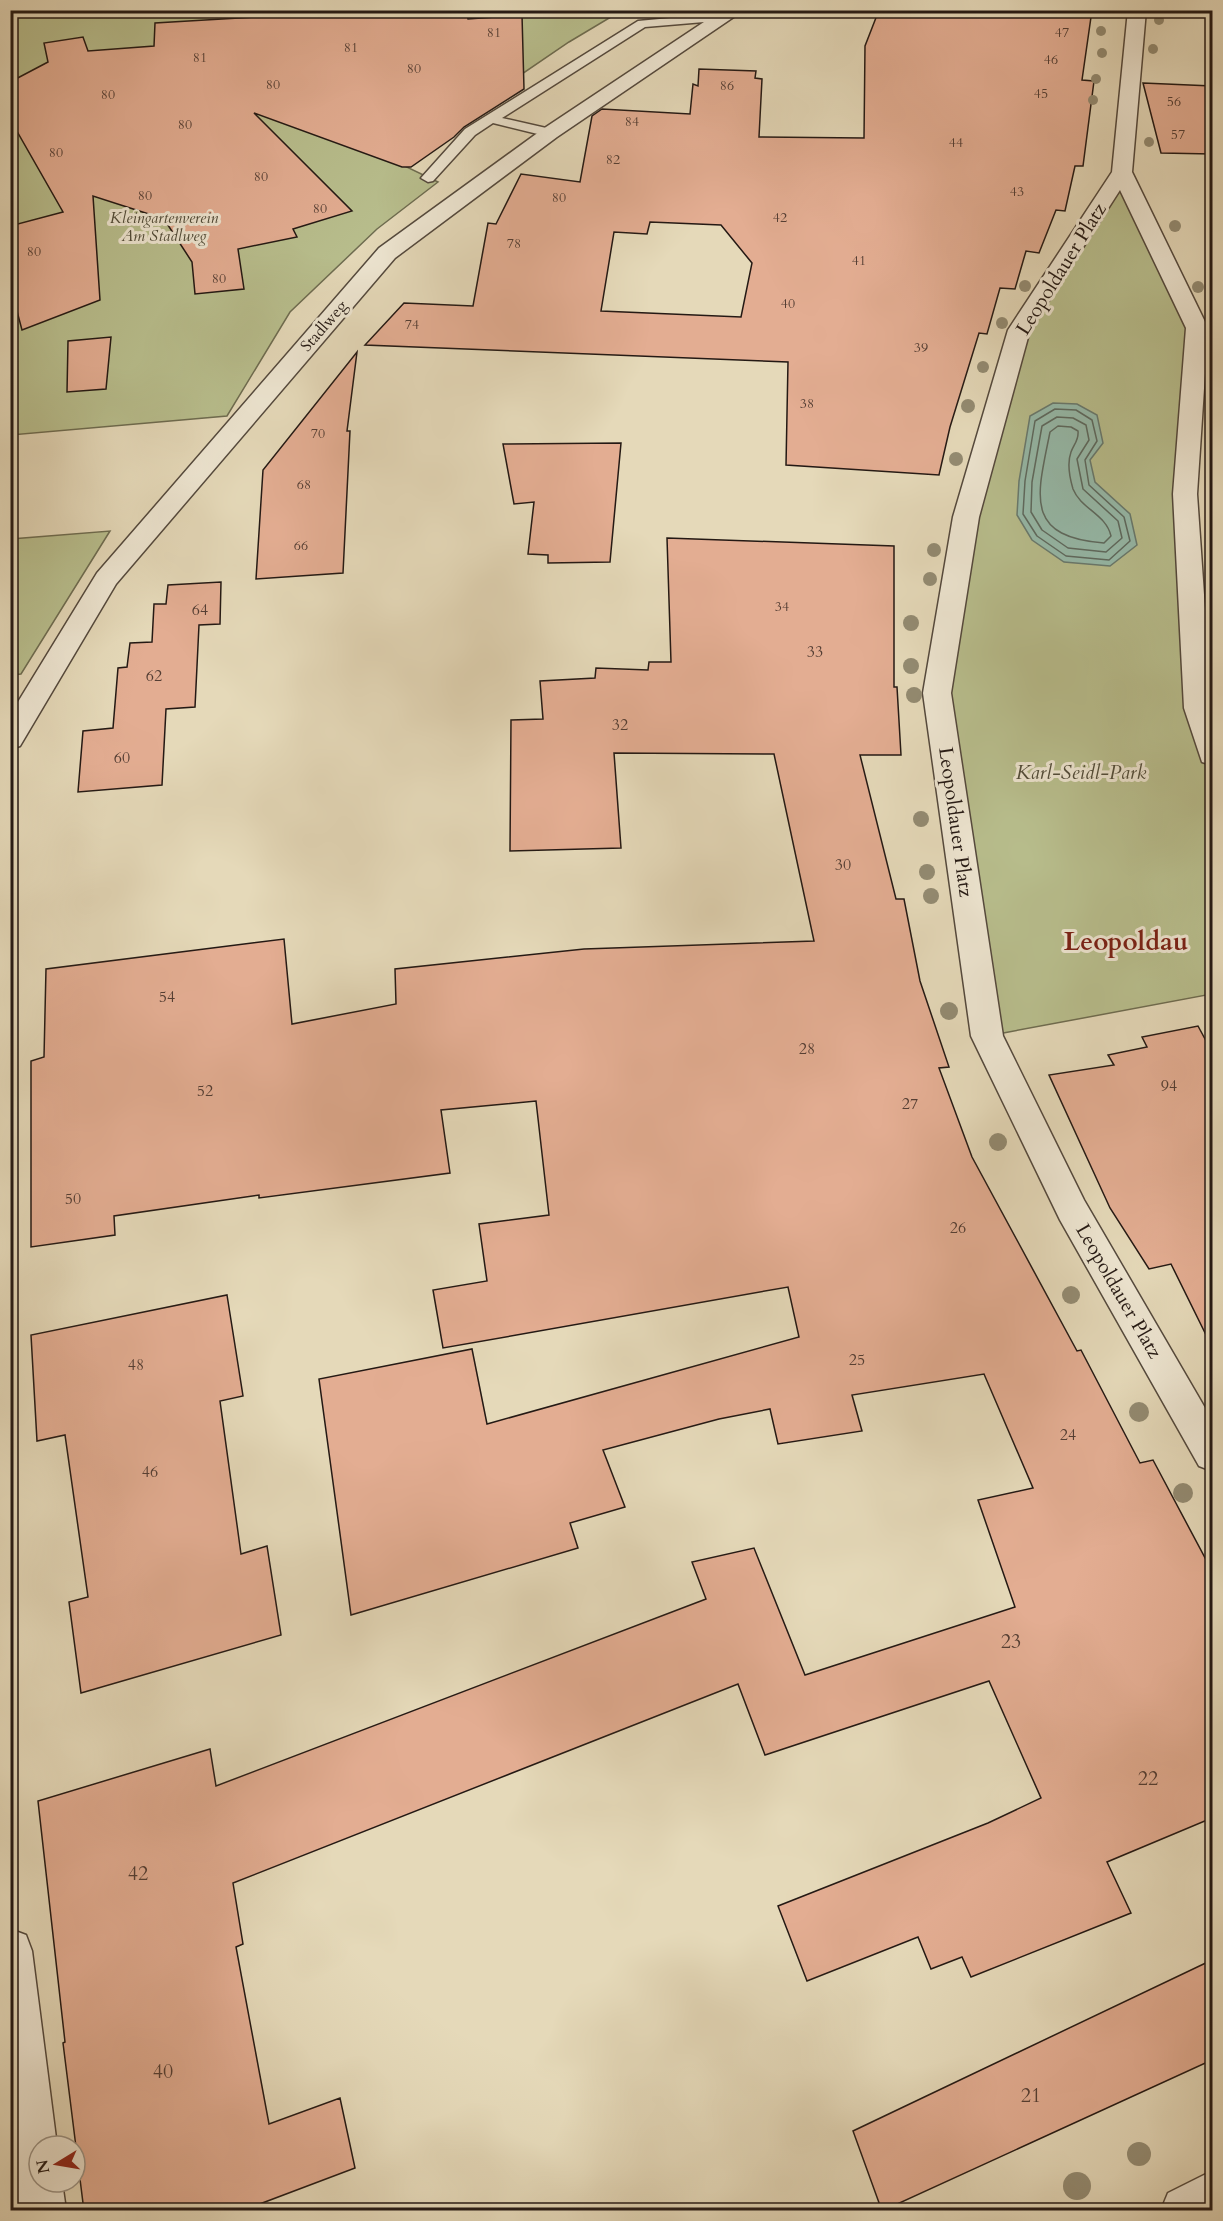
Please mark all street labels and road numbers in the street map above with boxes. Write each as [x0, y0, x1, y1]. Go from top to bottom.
street label: Leopoldauer Platz [1009, 198, 1113, 340]
street label: Stadlweg [295, 296, 353, 356]
street label: Leopoldauer Platz [932, 745, 980, 899]
street label: Leopoldauer Platz [1069, 1219, 1169, 1363]

